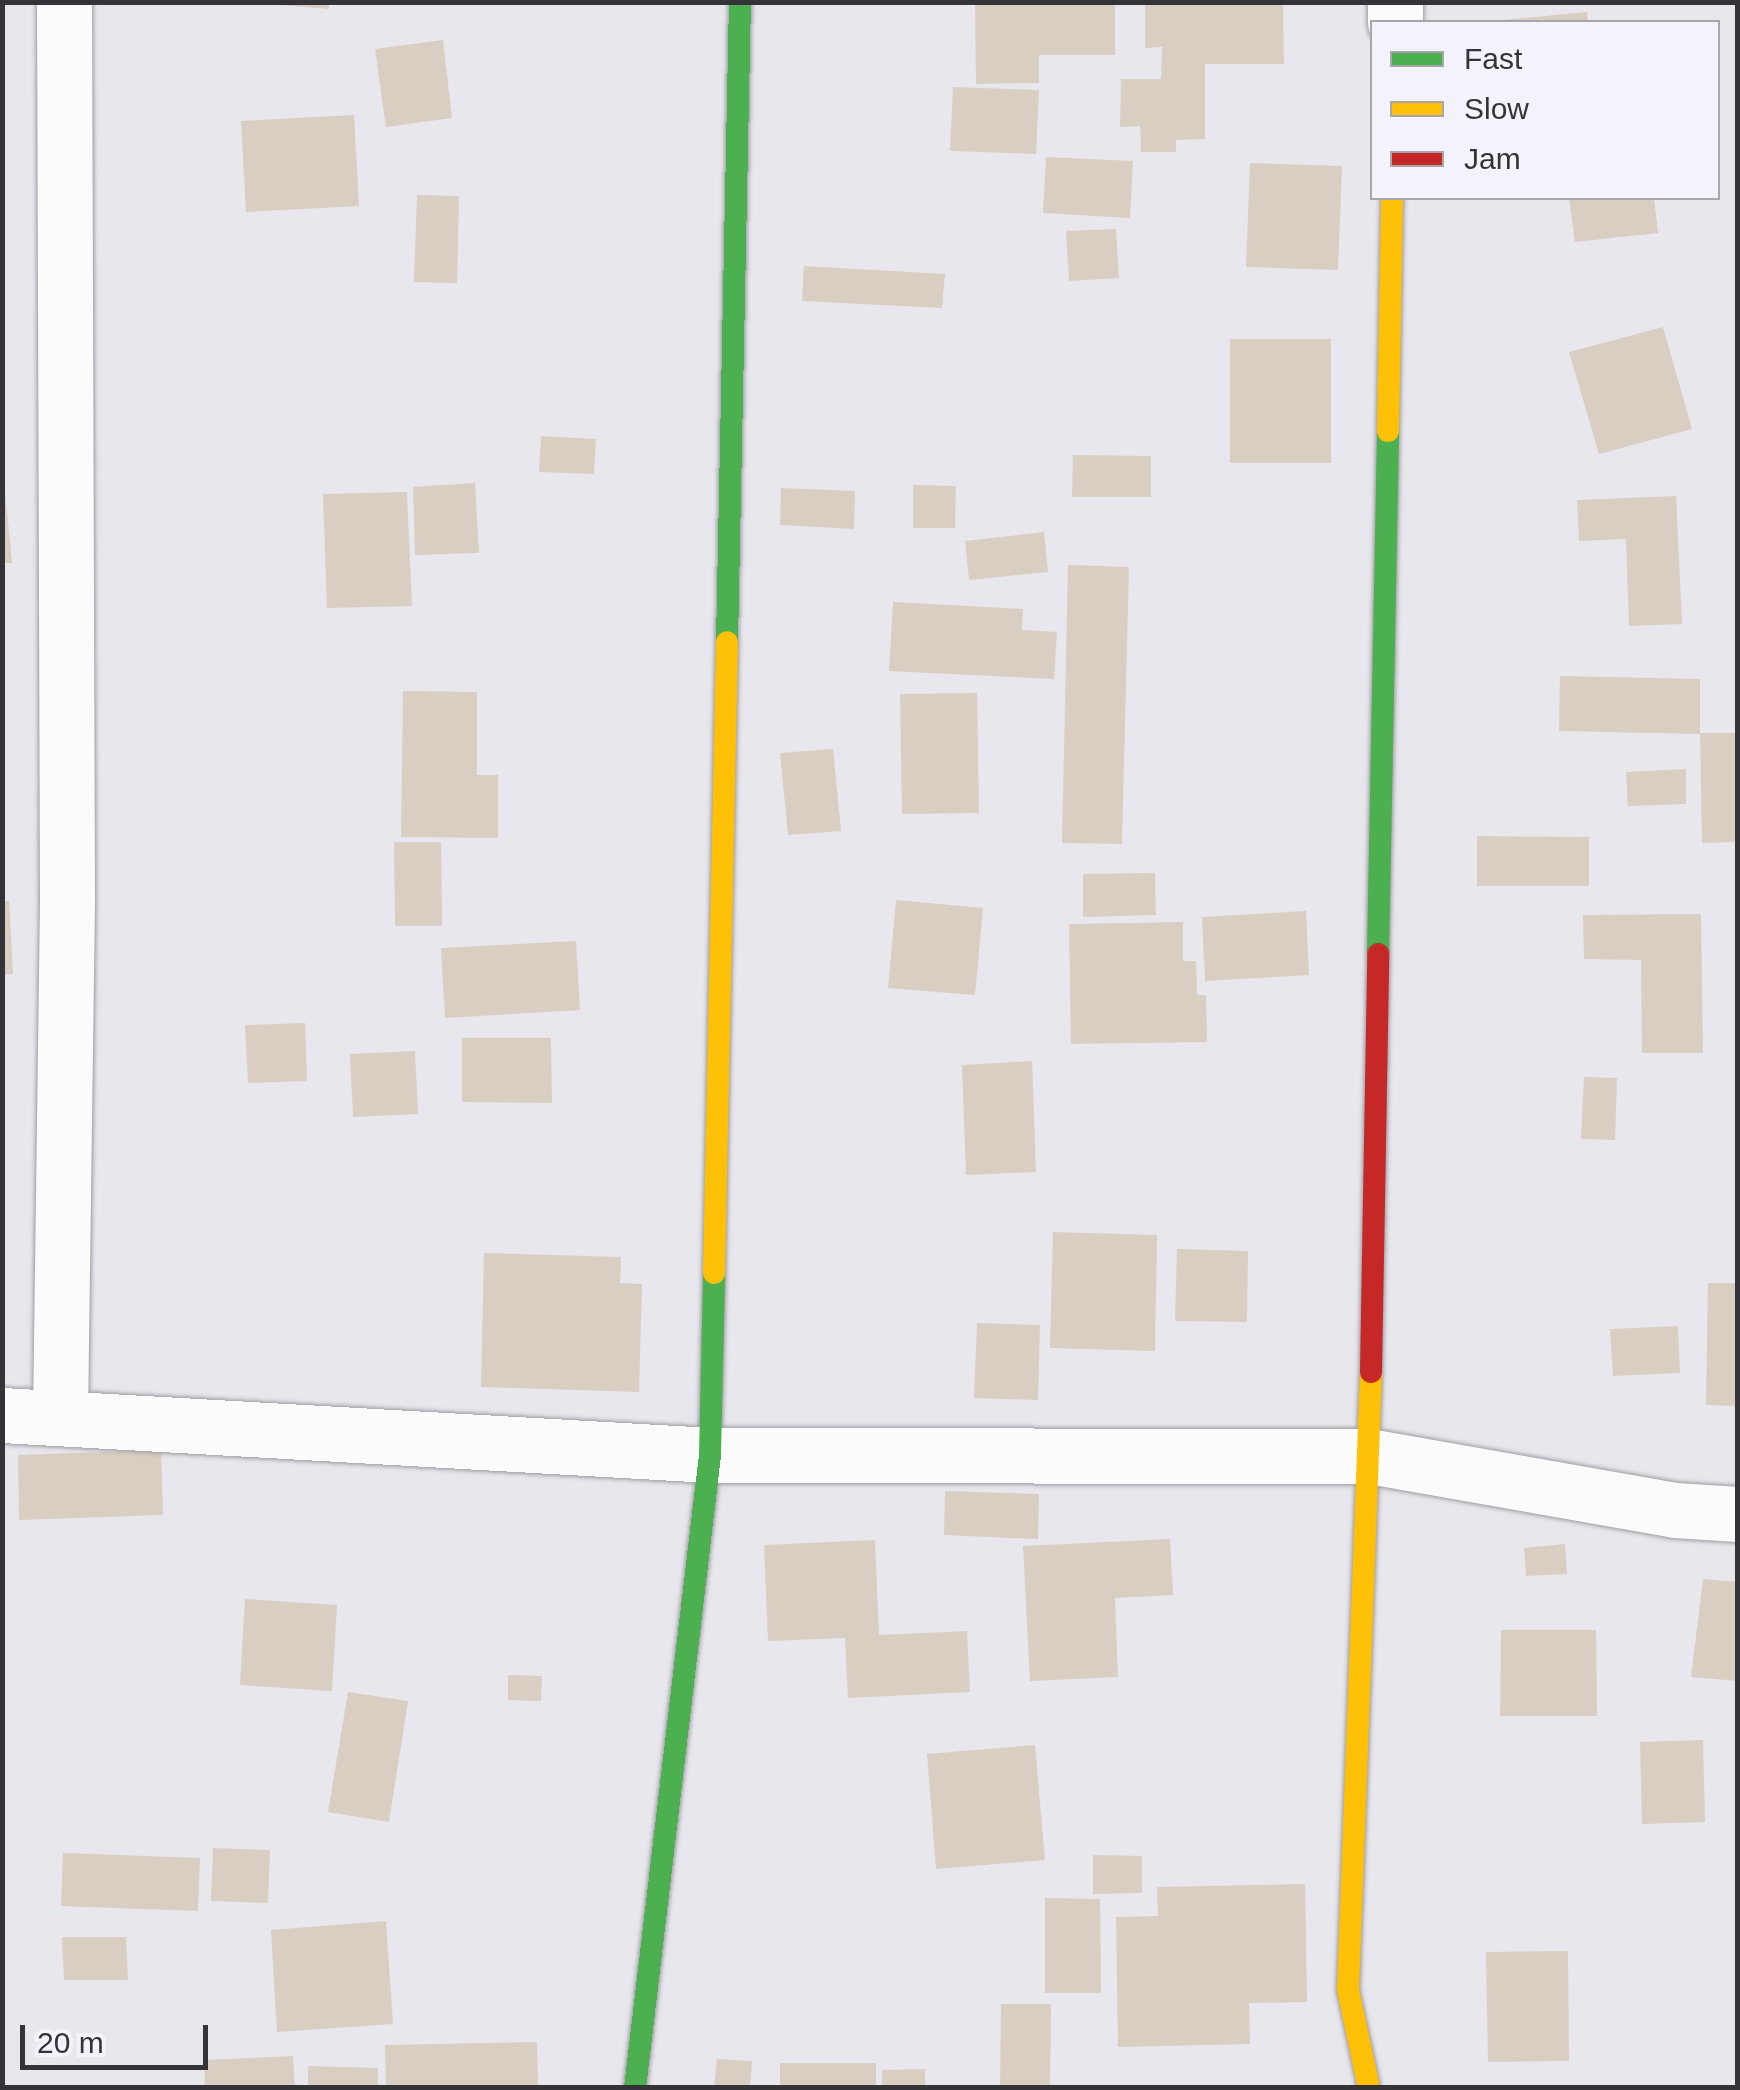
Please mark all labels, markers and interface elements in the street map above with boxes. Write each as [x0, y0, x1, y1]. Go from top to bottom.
legend [1370, 20, 1720, 200]
text: Fast [1464, 42, 1522, 75]
text: Slow [1464, 92, 1529, 125]
text: Jam [1464, 142, 1521, 175]
scale bar [25, 2005, 212, 2067]
text: 20 m [37, 2026, 104, 2059]

